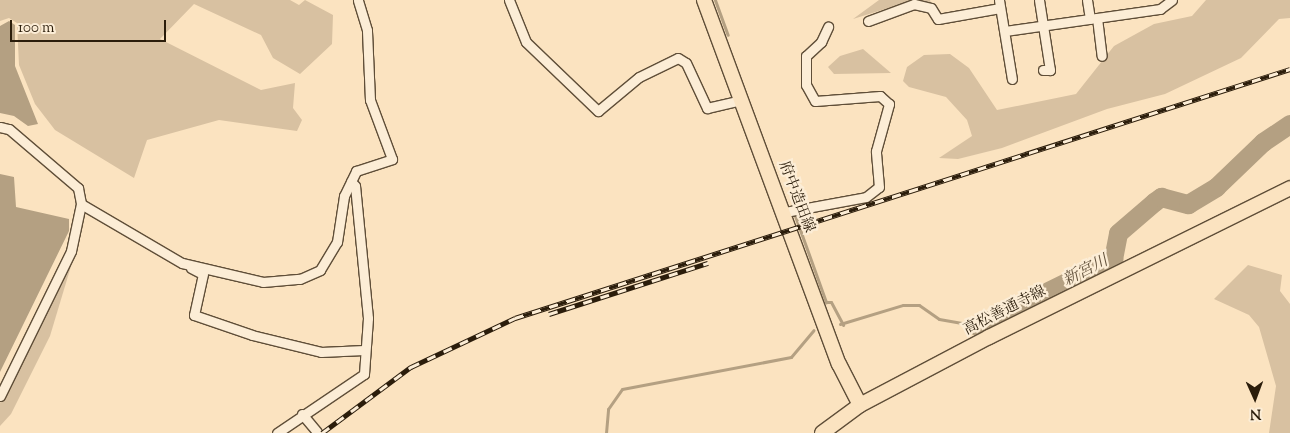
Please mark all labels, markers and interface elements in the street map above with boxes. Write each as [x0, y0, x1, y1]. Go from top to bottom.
scale bar [12, 10, 169, 42]
text: 100 m [18, 18, 54, 39]
street label: 府中造田線 [774, 159, 818, 235]
water label: 新宮川 [1060, 253, 1112, 291]
street label: 高松善通寺線 [961, 283, 1049, 339]
north arrow [1230, 373, 1280, 423]
text: N [1250, 403, 1261, 423]

